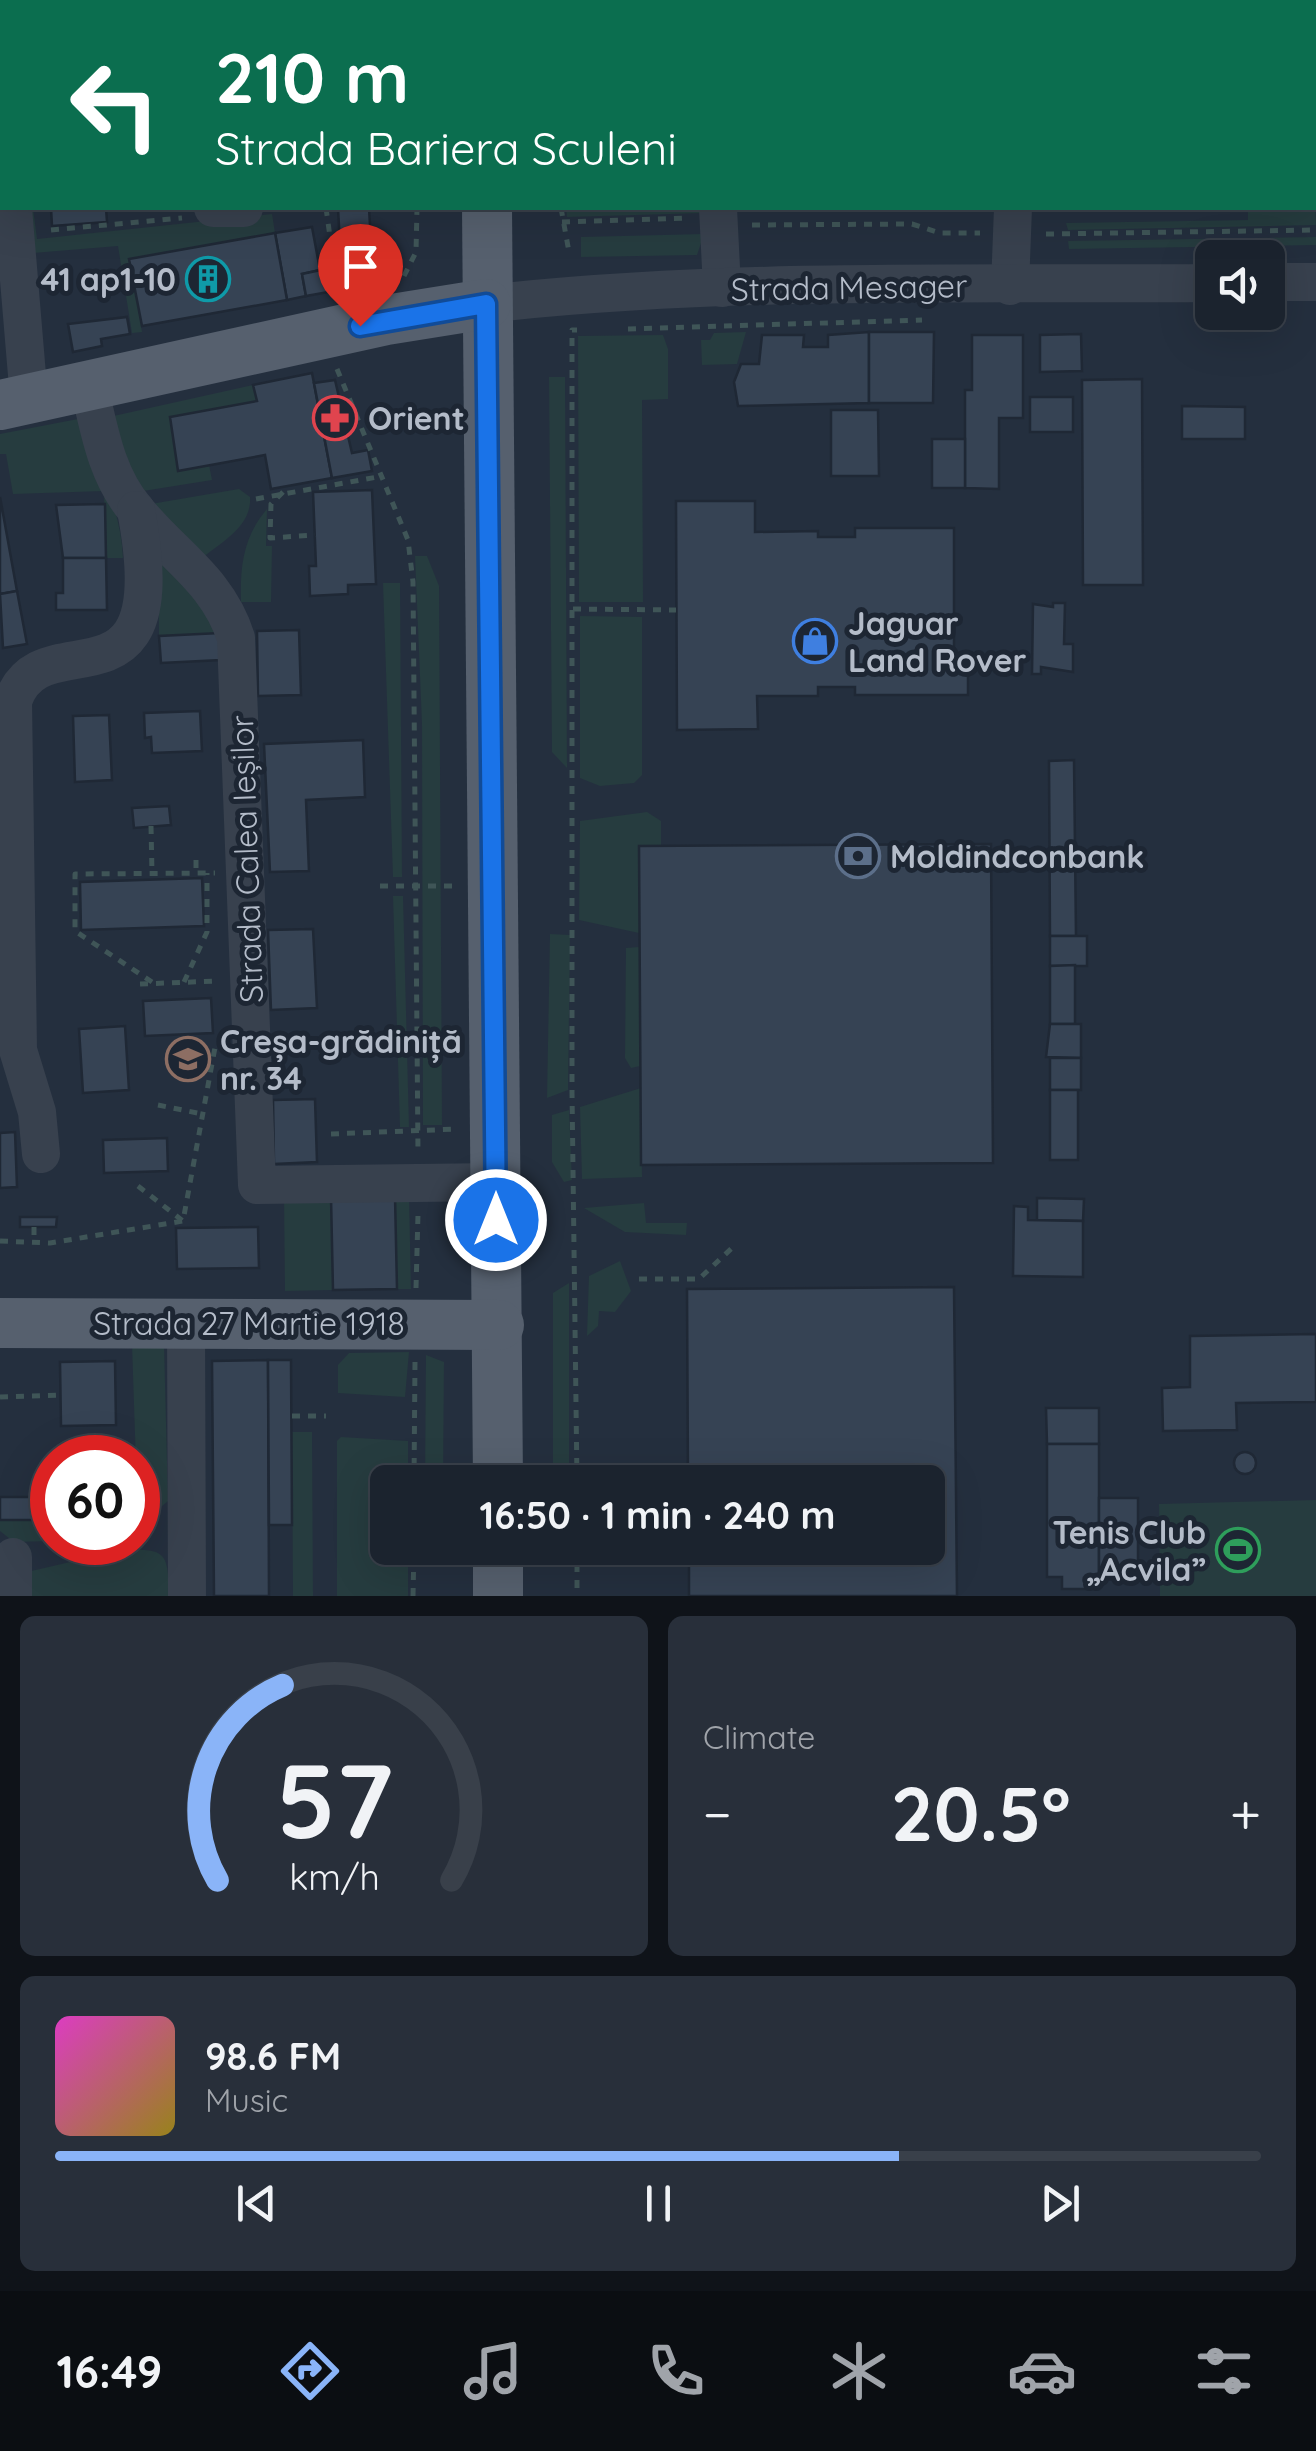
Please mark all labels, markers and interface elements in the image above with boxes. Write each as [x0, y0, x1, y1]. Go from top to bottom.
text: 210 m [215, 33, 409, 121]
icon: left [50, 40, 180, 170]
text: Strada Bariera Sculeni [215, 120, 677, 176]
pin [318, 224, 403, 327]
icon: arrive [333, 239, 388, 294]
map controls [1195, 240, 1285, 330]
button: sound [1195, 240, 1285, 330]
building icon: 41 ap1-10 [185, 256, 231, 302]
place label: 41 ap1-10 [41, 259, 176, 299]
street label: Strada Mesager [730, 265, 968, 309]
pharmacy icon: Orient [312, 395, 358, 441]
place label: Orient [368, 398, 465, 438]
place label: Jaguar Land Rover [848, 603, 1027, 680]
shop icon: Jaguar Land Rover [792, 618, 838, 664]
street label: Strada Calea Ieșilor [221, 714, 271, 1004]
bank icon: Moldindconbank [835, 833, 881, 879]
place label: Moldindconbank [890, 836, 1144, 876]
place label: Creșa-grădiniță nr. 34 [220, 1021, 462, 1098]
school or university icon: Creșa-grădiniță nr. 34 [165, 1036, 211, 1082]
position arrow [444, 1168, 548, 1272]
street label: Strada 27 Martie 1918 [93, 1303, 405, 1343]
speed limit sign: 60 [30, 1435, 160, 1565]
text: 16:50 · 1 min · 240 m [480, 1491, 835, 1539]
place label: Tenis Club „Acvila” [1052, 1512, 1206, 1589]
sports icon: Tenis Club „Acvila” [1215, 1527, 1261, 1573]
text: Climate [703, 1717, 815, 1757]
text: 57 [275, 1734, 393, 1864]
text: 20.5° [891, 1766, 1071, 1860]
text: − [703, 1779, 732, 1848]
text: + [1230, 1779, 1261, 1848]
text: km/h [289, 1854, 379, 1899]
text: 98.6 FM [205, 2032, 341, 2080]
text: Music [205, 2080, 288, 2120]
icon: previous [229, 2176, 284, 2231]
icon: pause [631, 2176, 686, 2231]
icon: next [1033, 2176, 1088, 2231]
icon: directions [275, 2336, 345, 2406]
icon: music [458, 2336, 528, 2406]
icon: phone [641, 2336, 711, 2406]
icon: climate [824, 2336, 894, 2406]
icon: car [1007, 2336, 1077, 2406]
icon: filters [1189, 2336, 1259, 2406]
text: 16:49 [56, 2343, 162, 2399]

